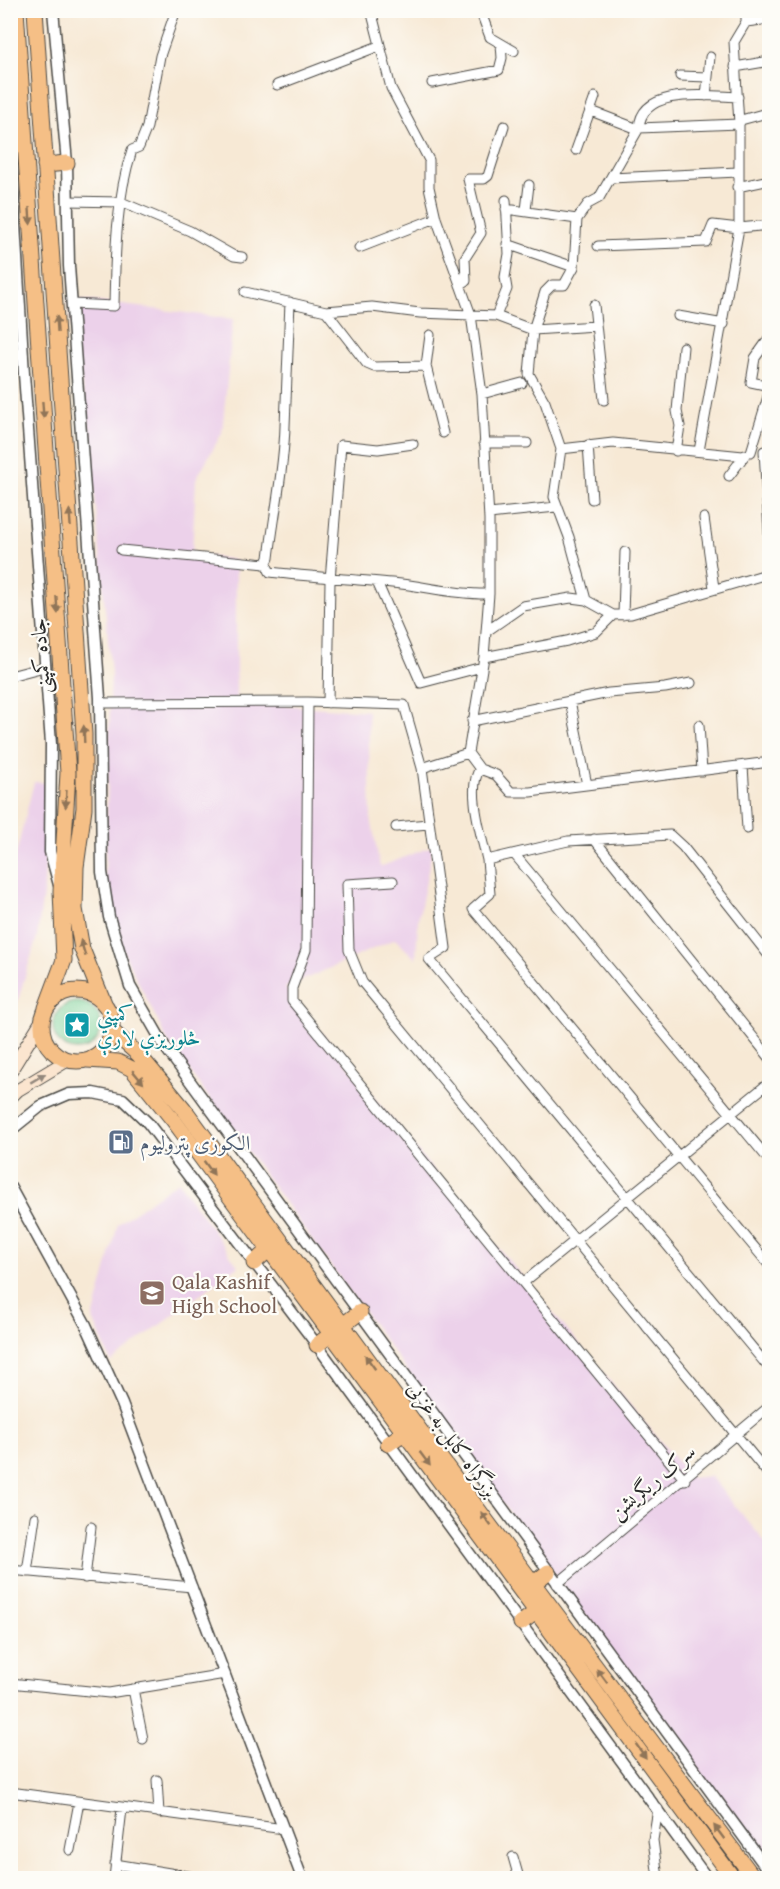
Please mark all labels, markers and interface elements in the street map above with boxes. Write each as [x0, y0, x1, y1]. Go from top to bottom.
one-way arrow [25, 206, 34, 225]
one-way arrow [52, 314, 62, 333]
one-way arrow [38, 401, 48, 420]
one-way arrow [66, 509, 75, 528]
one-way arrow [52, 595, 62, 614]
street label: جاده کمپنی [22, 617, 58, 695]
one-way arrow [80, 724, 89, 743]
one-way arrow [62, 790, 71, 809]
one-way arrow [78, 939, 87, 957]
place label: کمپني څلوريزې لارې [97, 998, 200, 1056]
place icon: کمپني څلوريزې لارې [62, 1010, 92, 1040]
one-way arrow [131, 1069, 144, 1084]
one-way arrow [30, 1072, 46, 1083]
fuel station icon: الکوزی پترولیوم [106, 1127, 136, 1157]
place label: الکوزی پترولیوم [140, 1127, 250, 1161]
one-way arrow [203, 1159, 215, 1175]
place label: Qala Kashif High School [172, 1266, 277, 1321]
school or university icon: Qala Kashif High School [137, 1278, 167, 1308]
one-way arrow [365, 1354, 377, 1369]
street label: بزرگراه کابل به غزنی [400, 1374, 506, 1504]
street label: سرک ریگریشن [602, 1436, 702, 1526]
one-way arrow [419, 1452, 431, 1467]
one-way arrow [480, 1512, 492, 1527]
one-way arrow [596, 1668, 608, 1684]
one-way arrow [634, 1744, 646, 1759]
one-way arrow [713, 1824, 725, 1840]

